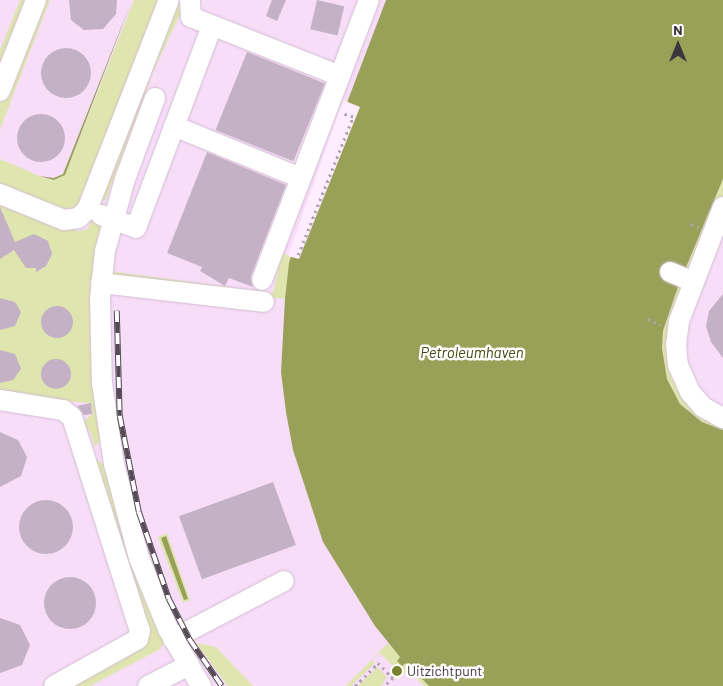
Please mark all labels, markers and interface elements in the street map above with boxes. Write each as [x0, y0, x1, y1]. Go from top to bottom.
north arrow [653, 20, 703, 70]
text: N [673, 21, 683, 38]
water label: Petroleumhaven [420, 344, 524, 362]
place label: Uitzichtpunt [407, 663, 482, 679]
marker: Uitzichtpunt [391, 665, 403, 677]

